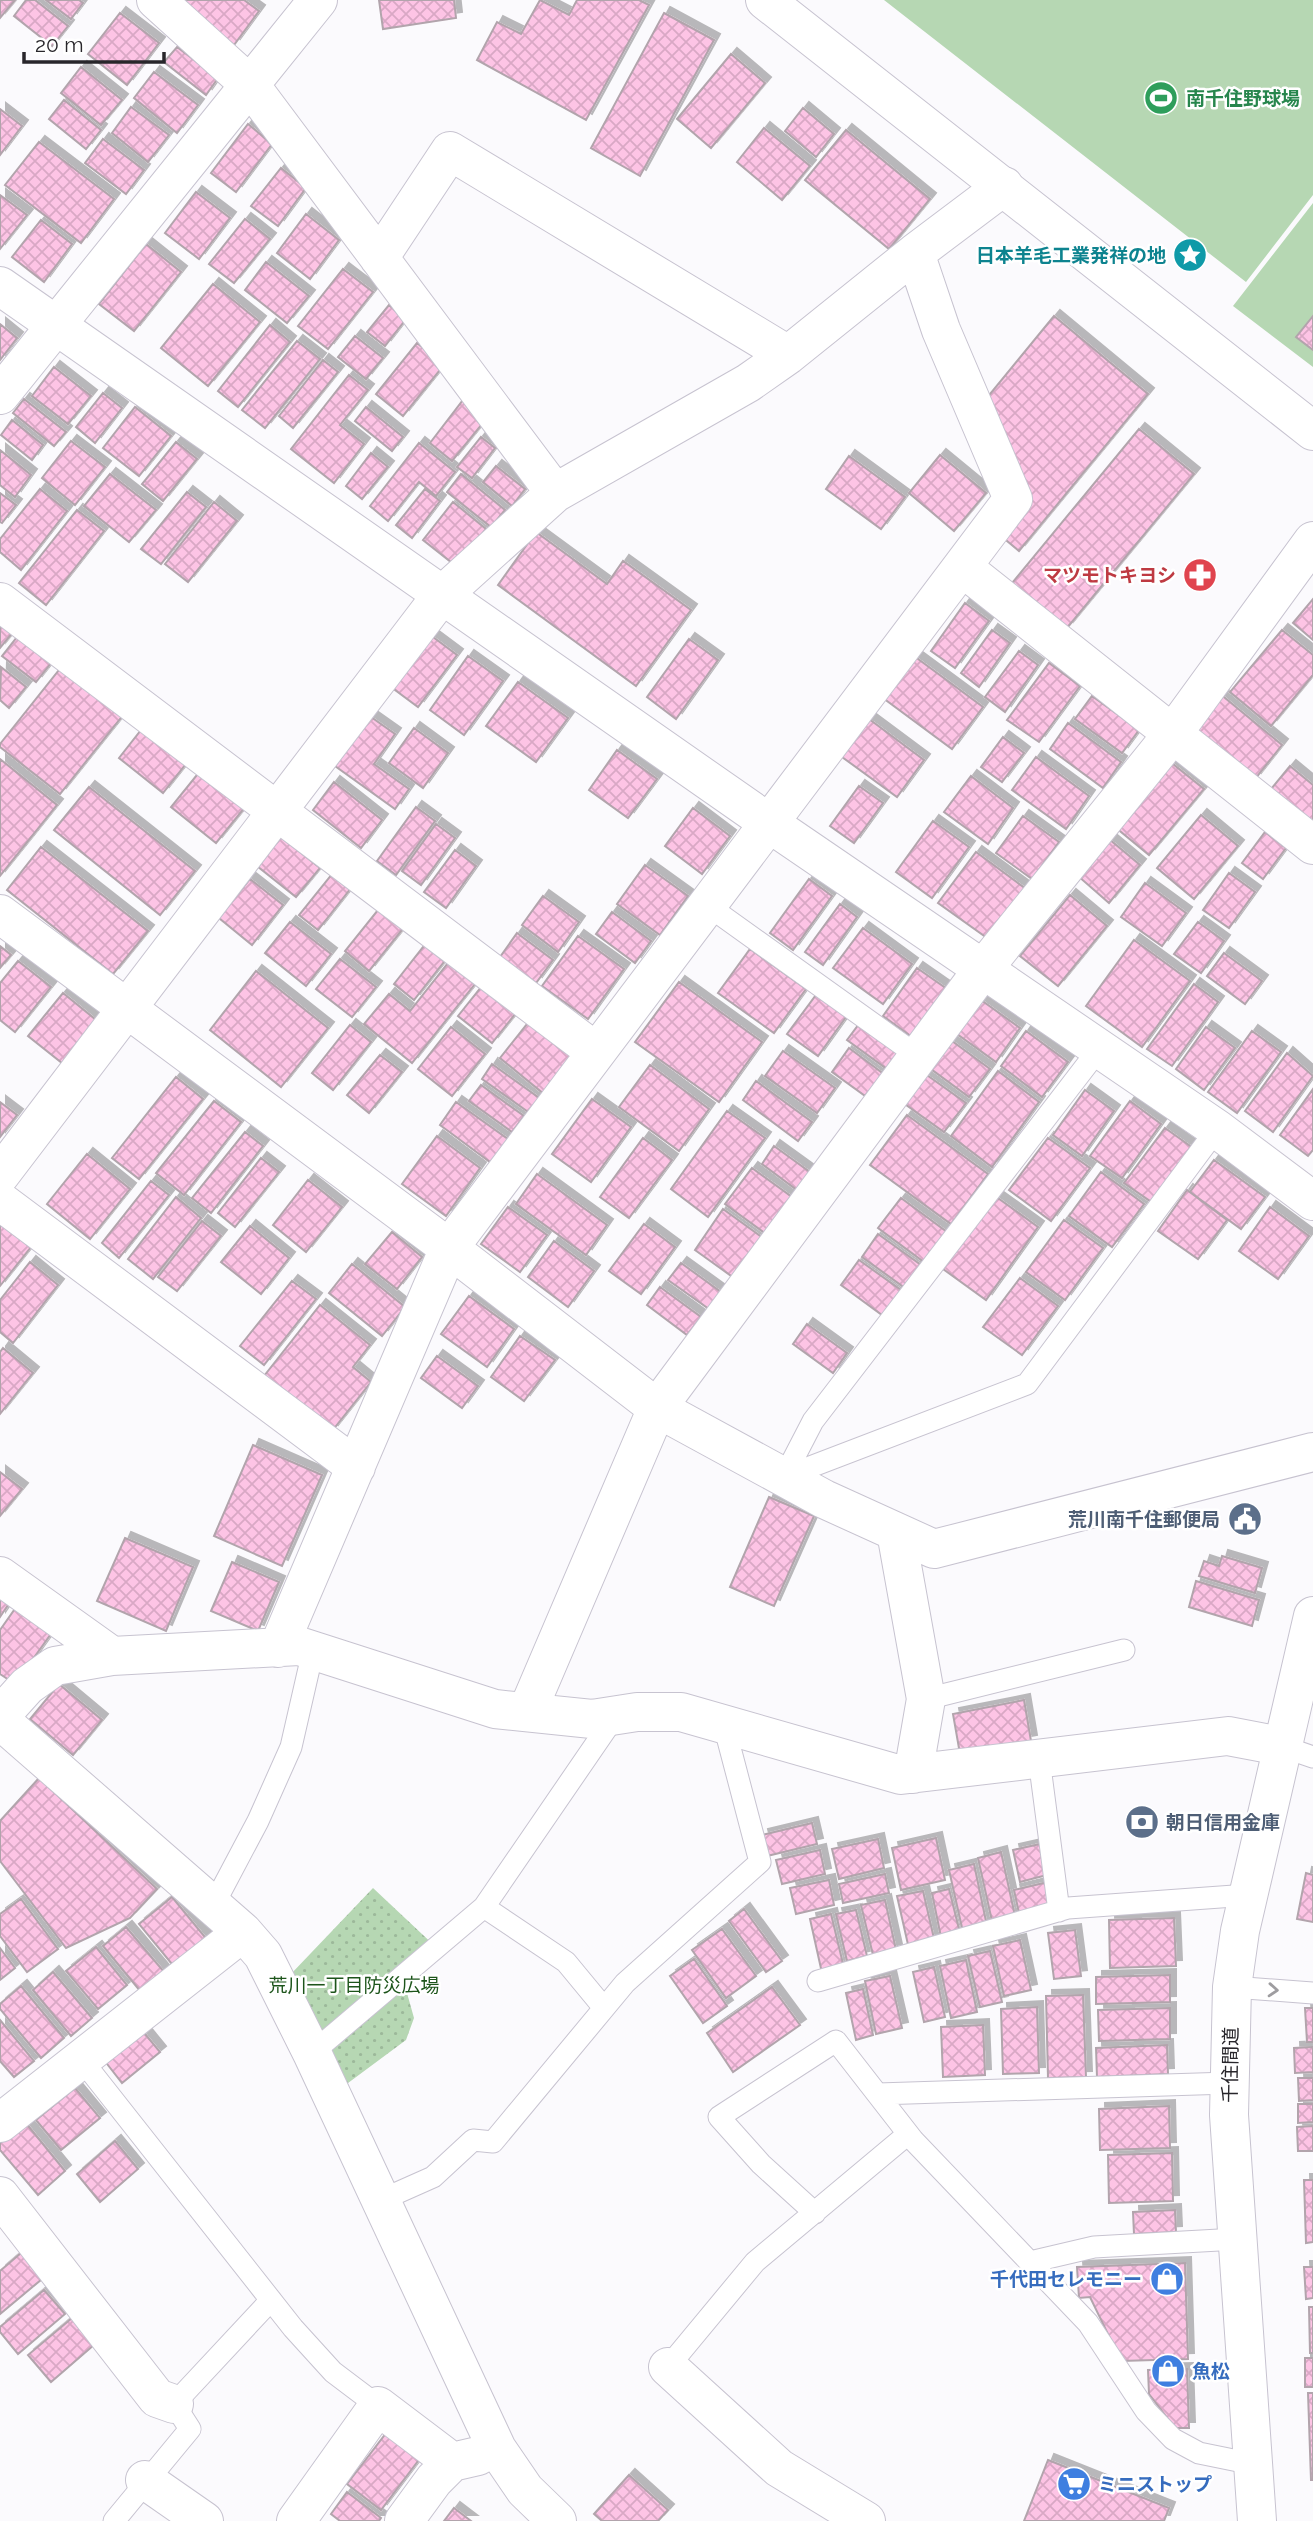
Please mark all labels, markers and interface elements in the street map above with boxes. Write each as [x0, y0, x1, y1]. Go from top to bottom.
scale bar [24, 21, 164, 65]
text: 20 m [35, 32, 83, 57]
sports icon: 南千住野球場 [1142, 79, 1180, 117]
place label: 南千住野球場 [1186, 87, 1300, 109]
place icon: 日本羊毛工業発祥の地 [1171, 236, 1209, 274]
place label: 日本羊毛工業発祥の地 [976, 244, 1166, 266]
pharmacy icon: マツモトキヨシ [1181, 556, 1219, 594]
place label: マツモトキヨシ [1043, 564, 1176, 586]
public building icon: 荒川南千住郵便局 [1226, 1500, 1264, 1538]
place label: 荒川南千住郵便局 [1068, 1508, 1220, 1530]
bank icon: 朝日信用金庫 [1123, 1803, 1161, 1841]
place label: 朝日信用金庫 [1166, 1811, 1280, 1833]
park label: 荒川一丁目防災広場 [268, 1974, 440, 1996]
one-way arrow [1267, 1982, 1278, 1997]
street label: 千住間道 [1218, 2027, 1242, 2103]
shop icon: 千代田セレモニー [1148, 2260, 1186, 2298]
place label: 千代田セレモニー [990, 2268, 1142, 2290]
shop icon: 魚松 [1149, 2352, 1187, 2390]
place label: 魚松 [1192, 2360, 1230, 2382]
supermarket icon: ミニストップ [1055, 2465, 1093, 2503]
place label: ミニストップ [1098, 2473, 1212, 2495]

